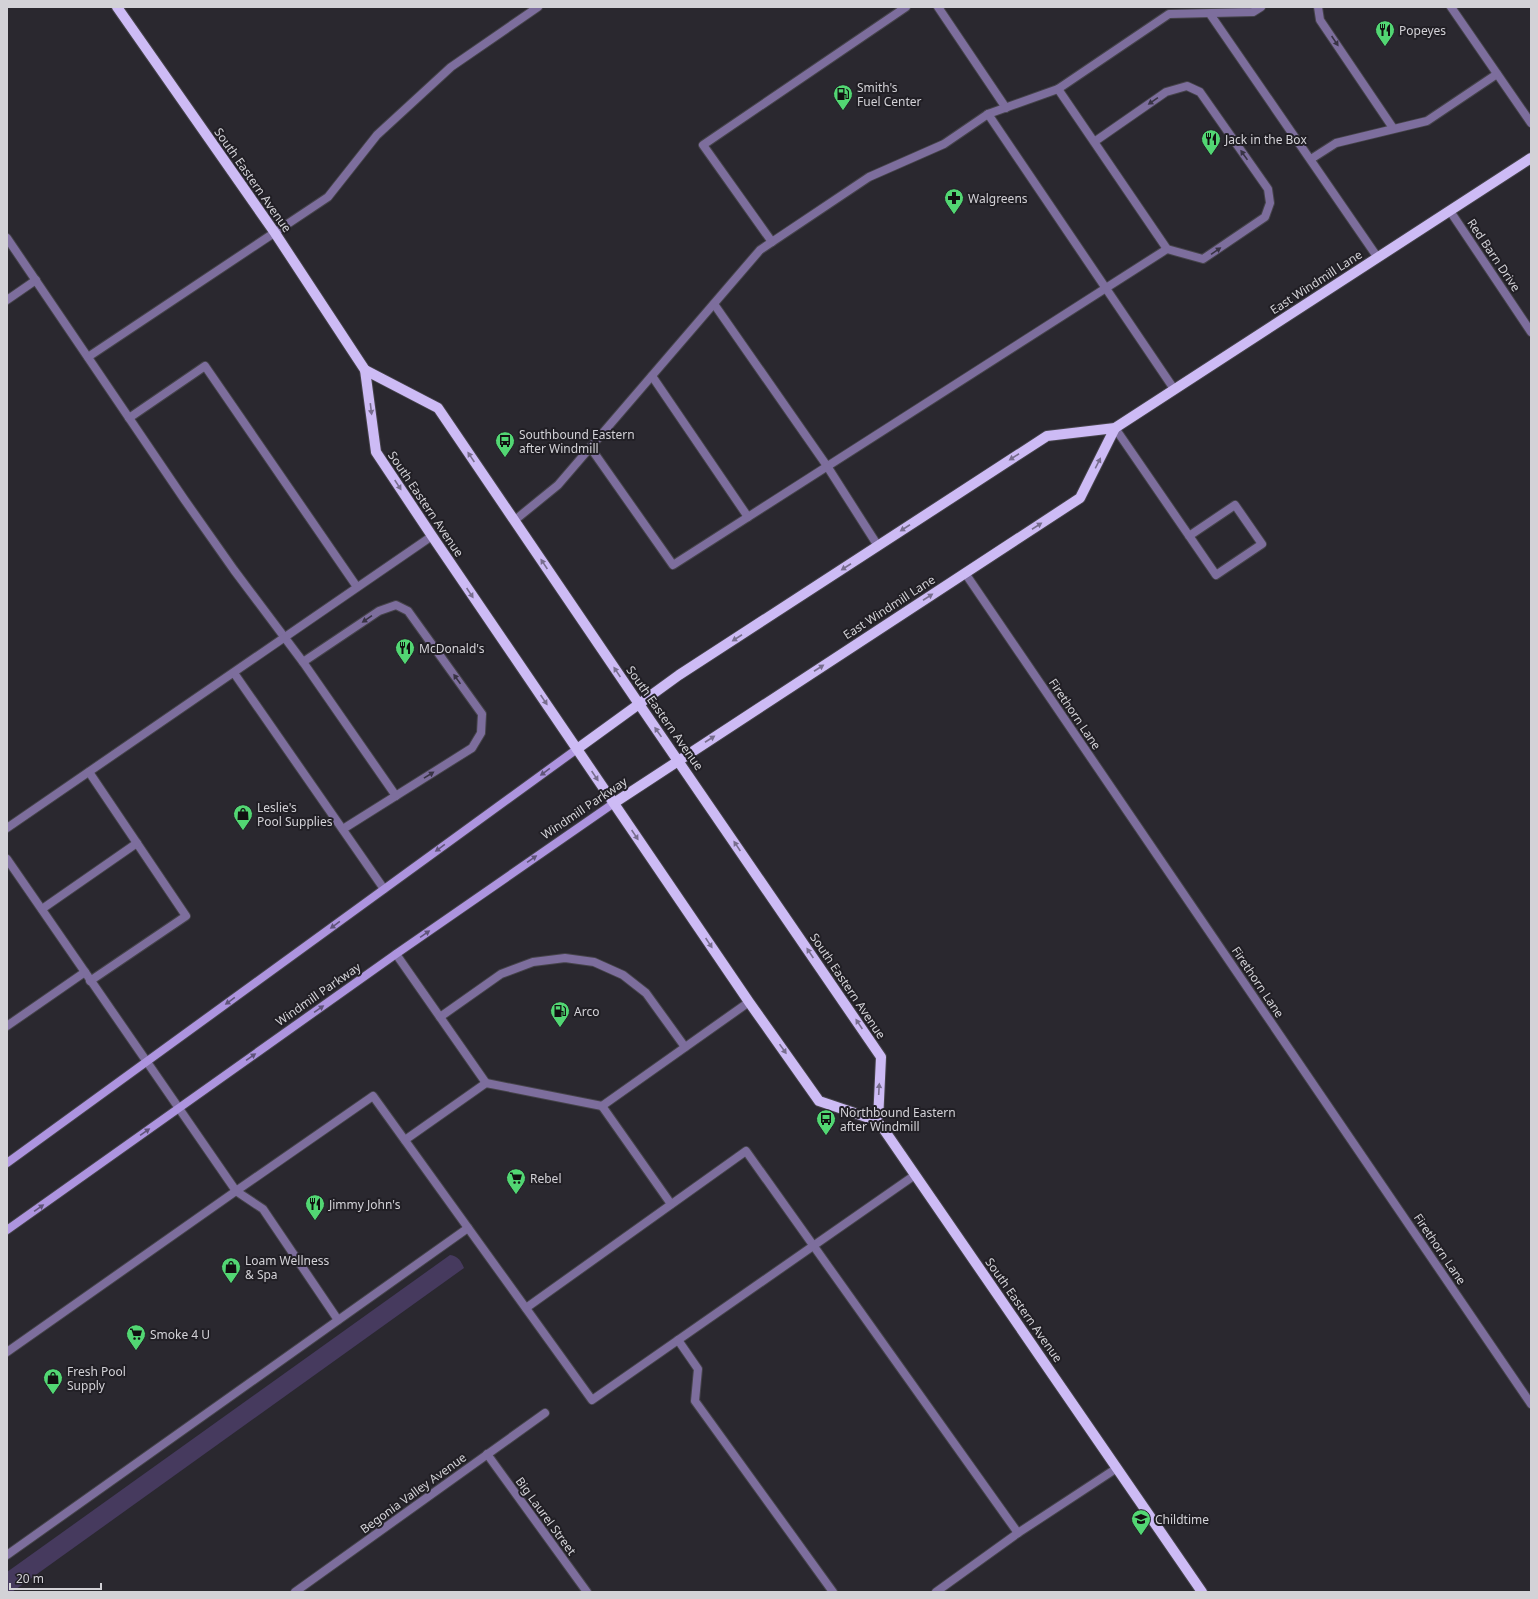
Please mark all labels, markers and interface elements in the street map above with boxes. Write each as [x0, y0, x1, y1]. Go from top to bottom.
restaurant icon: Popeyes [1374, 19, 1396, 47]
place label: Popeyes [1399, 22, 1446, 39]
one-way arrow [1331, 36, 1339, 47]
place label: Smith's Fuel Center [857, 79, 921, 110]
fuel station icon: Smith's Fuel Center [832, 83, 854, 111]
one-way arrow [1147, 97, 1158, 105]
street label: South Eastern Avenue [210, 124, 296, 236]
restaurant icon: Jack in the Box [1200, 128, 1222, 156]
place label: Jack in the Box [1224, 131, 1307, 148]
one-way arrow [1240, 150, 1248, 160]
pharmacy icon: Walgreens [943, 187, 965, 215]
place label: Walgreens [968, 190, 1028, 207]
street label: Red Barn Drive [1463, 215, 1525, 295]
street label: East Windmill Lane [1267, 246, 1365, 318]
one-way arrow [1210, 247, 1222, 254]
one-way arrow [367, 403, 374, 415]
place label: Southbound Eastern after Windmill [519, 426, 635, 457]
bus stop icon: Southbound Eastern after Windmill [494, 430, 516, 458]
street label: South Eastern Avenue [384, 448, 468, 560]
one-way arrow [467, 452, 475, 462]
one-way arrow [1008, 454, 1020, 461]
one-way arrow [1094, 457, 1101, 469]
one-way arrow [394, 480, 402, 490]
one-way arrow [1032, 522, 1042, 530]
one-way arrow [899, 525, 911, 532]
one-way arrow [540, 559, 548, 569]
one-way arrow [840, 563, 851, 571]
street label: East Windmill Lane [840, 571, 938, 643]
one-way arrow [466, 587, 474, 598]
one-way arrow [923, 593, 933, 601]
one-way arrow [361, 615, 372, 623]
one-way arrow [731, 634, 742, 642]
restaurant icon: McDonald's [394, 637, 416, 665]
place label: McDonald's [419, 640, 485, 657]
street label: South Eastern Avenue [622, 662, 708, 774]
one-way arrow [814, 664, 824, 672]
one-way arrow [613, 667, 621, 677]
one-way arrow [453, 674, 461, 685]
street label: Firethorn Lane [1045, 675, 1105, 753]
one-way arrow [540, 694, 547, 706]
one-way arrow [654, 727, 662, 738]
one-way arrow [705, 735, 715, 743]
one-way arrow [540, 768, 551, 776]
one-way arrow [424, 771, 434, 779]
one-way arrow [591, 771, 599, 781]
street label: Windmill Parkway [538, 772, 631, 843]
place label: Leslie's Pool Supplies [257, 799, 333, 830]
shop icon: Leslie's Pool Supplies [232, 803, 254, 831]
one-way arrow [631, 830, 639, 840]
one-way arrow [733, 841, 741, 851]
one-way arrow [435, 844, 445, 852]
one-way arrow [527, 856, 537, 864]
one-way arrow [330, 921, 340, 929]
one-way arrow [420, 930, 431, 938]
street label: South Eastern Avenue [806, 930, 890, 1042]
one-way arrow [705, 937, 713, 948]
street label: Firethorn Lane [1228, 943, 1288, 1021]
one-way arrow [806, 948, 814, 959]
street label: Windmill Parkway [272, 958, 365, 1030]
one-way arrow [225, 997, 236, 1006]
fuel station icon: Arco [549, 1000, 571, 1028]
place label: Arco [574, 1003, 599, 1020]
one-way arrow [314, 1005, 324, 1013]
one-way arrow [855, 1019, 863, 1030]
one-way arrow [779, 1044, 787, 1055]
one-way arrow [245, 1053, 256, 1061]
one-way arrow [876, 1083, 883, 1095]
place label: Northbound Eastern after Windmill [840, 1104, 956, 1135]
bus stop icon: Northbound Eastern after Windmill [815, 1108, 837, 1136]
one-way arrow [139, 1128, 150, 1136]
supermarket icon: Rebel [505, 1167, 527, 1195]
place label: Rebel [530, 1170, 561, 1187]
restaurant icon: Jimmy John's [304, 1193, 326, 1221]
place label: Jimmy John's [328, 1196, 401, 1213]
one-way arrow [33, 1204, 44, 1212]
street label: Firethorn Lane [1410, 1210, 1470, 1288]
place label: Loam Wellness & Spa [245, 1252, 329, 1283]
street label: South Eastern Avenue [981, 1254, 1067, 1366]
shop icon: Loam Wellness & Spa [220, 1256, 242, 1284]
supermarket icon: Smoke 4 U [125, 1323, 147, 1351]
place label: Smoke 4 U [150, 1326, 210, 1343]
place label: Fresh Pool Supply [67, 1363, 126, 1394]
shop icon: Fresh Pool Supply [42, 1367, 64, 1395]
street label: Begonia Valley Avenue [356, 1449, 470, 1537]
street label: Big Laurel Street [512, 1473, 581, 1559]
school or university icon: Childtime [1130, 1508, 1152, 1536]
place label: Childtime [1155, 1511, 1209, 1528]
scale bar [10, 1565, 101, 1591]
text: 20 m [16, 1570, 44, 1587]

